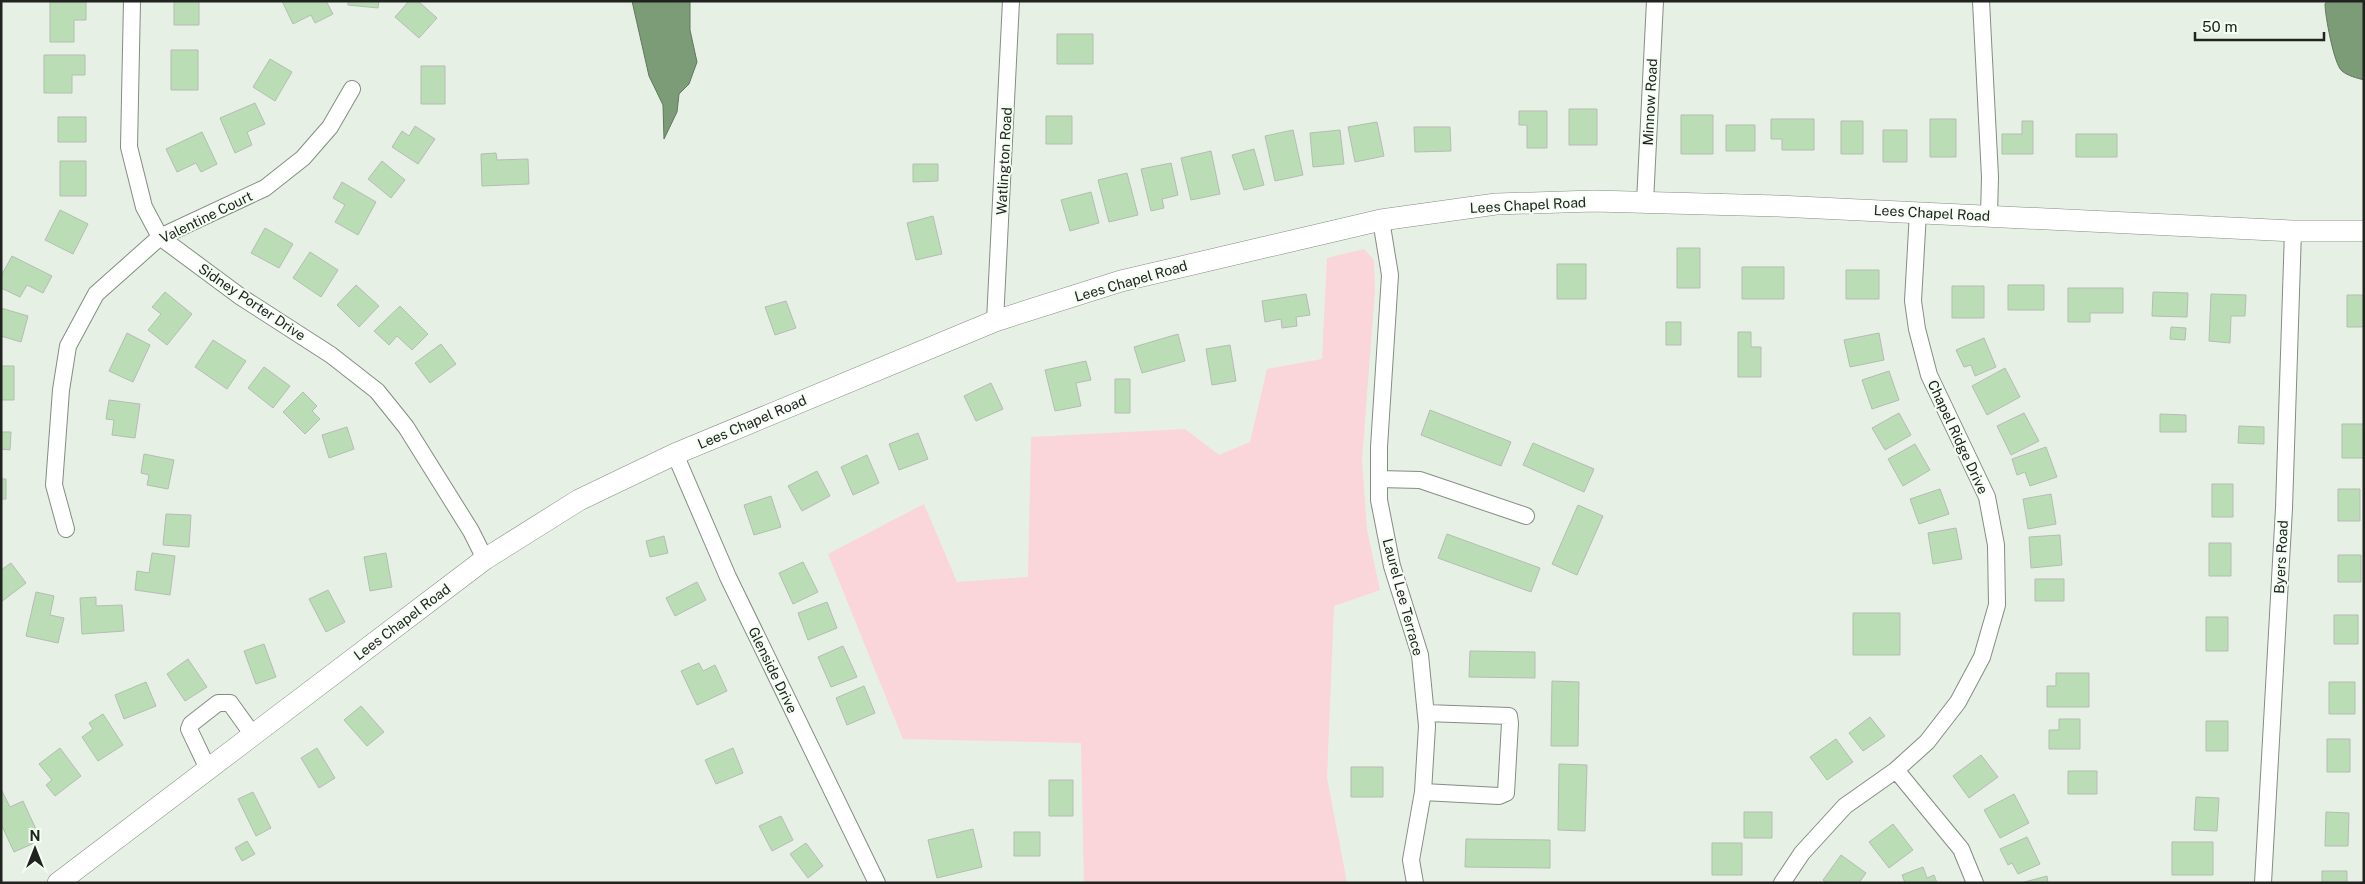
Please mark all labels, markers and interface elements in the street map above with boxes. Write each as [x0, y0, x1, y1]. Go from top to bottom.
scale bar [2195, 10, 2324, 42]
text: 50 m [2202, 18, 2237, 35]
street label: Minnow Road [1640, 58, 1660, 146]
street label: Watlington Road [993, 107, 1015, 215]
street label: Valentine Court [157, 188, 255, 246]
street label: Lees Chapel Road [1469, 194, 1587, 216]
street label: Lees Chapel Road [1873, 202, 1991, 224]
street label: Lees Chapel Road [1073, 257, 1189, 305]
street label: Sidney Porter Drive [195, 260, 309, 344]
street label: Chapel Ridge Drive [1925, 378, 1991, 497]
street label: Lees Chapel Road [695, 392, 809, 452]
street label: Byers Road [2271, 520, 2291, 594]
street label: Laurel Lee Terrace [1380, 537, 1426, 658]
street label: Lees Chapel Road [351, 581, 453, 663]
street label: Glenside Drive [745, 624, 801, 716]
north arrow [10, 824, 60, 874]
text: N [30, 828, 40, 844]

